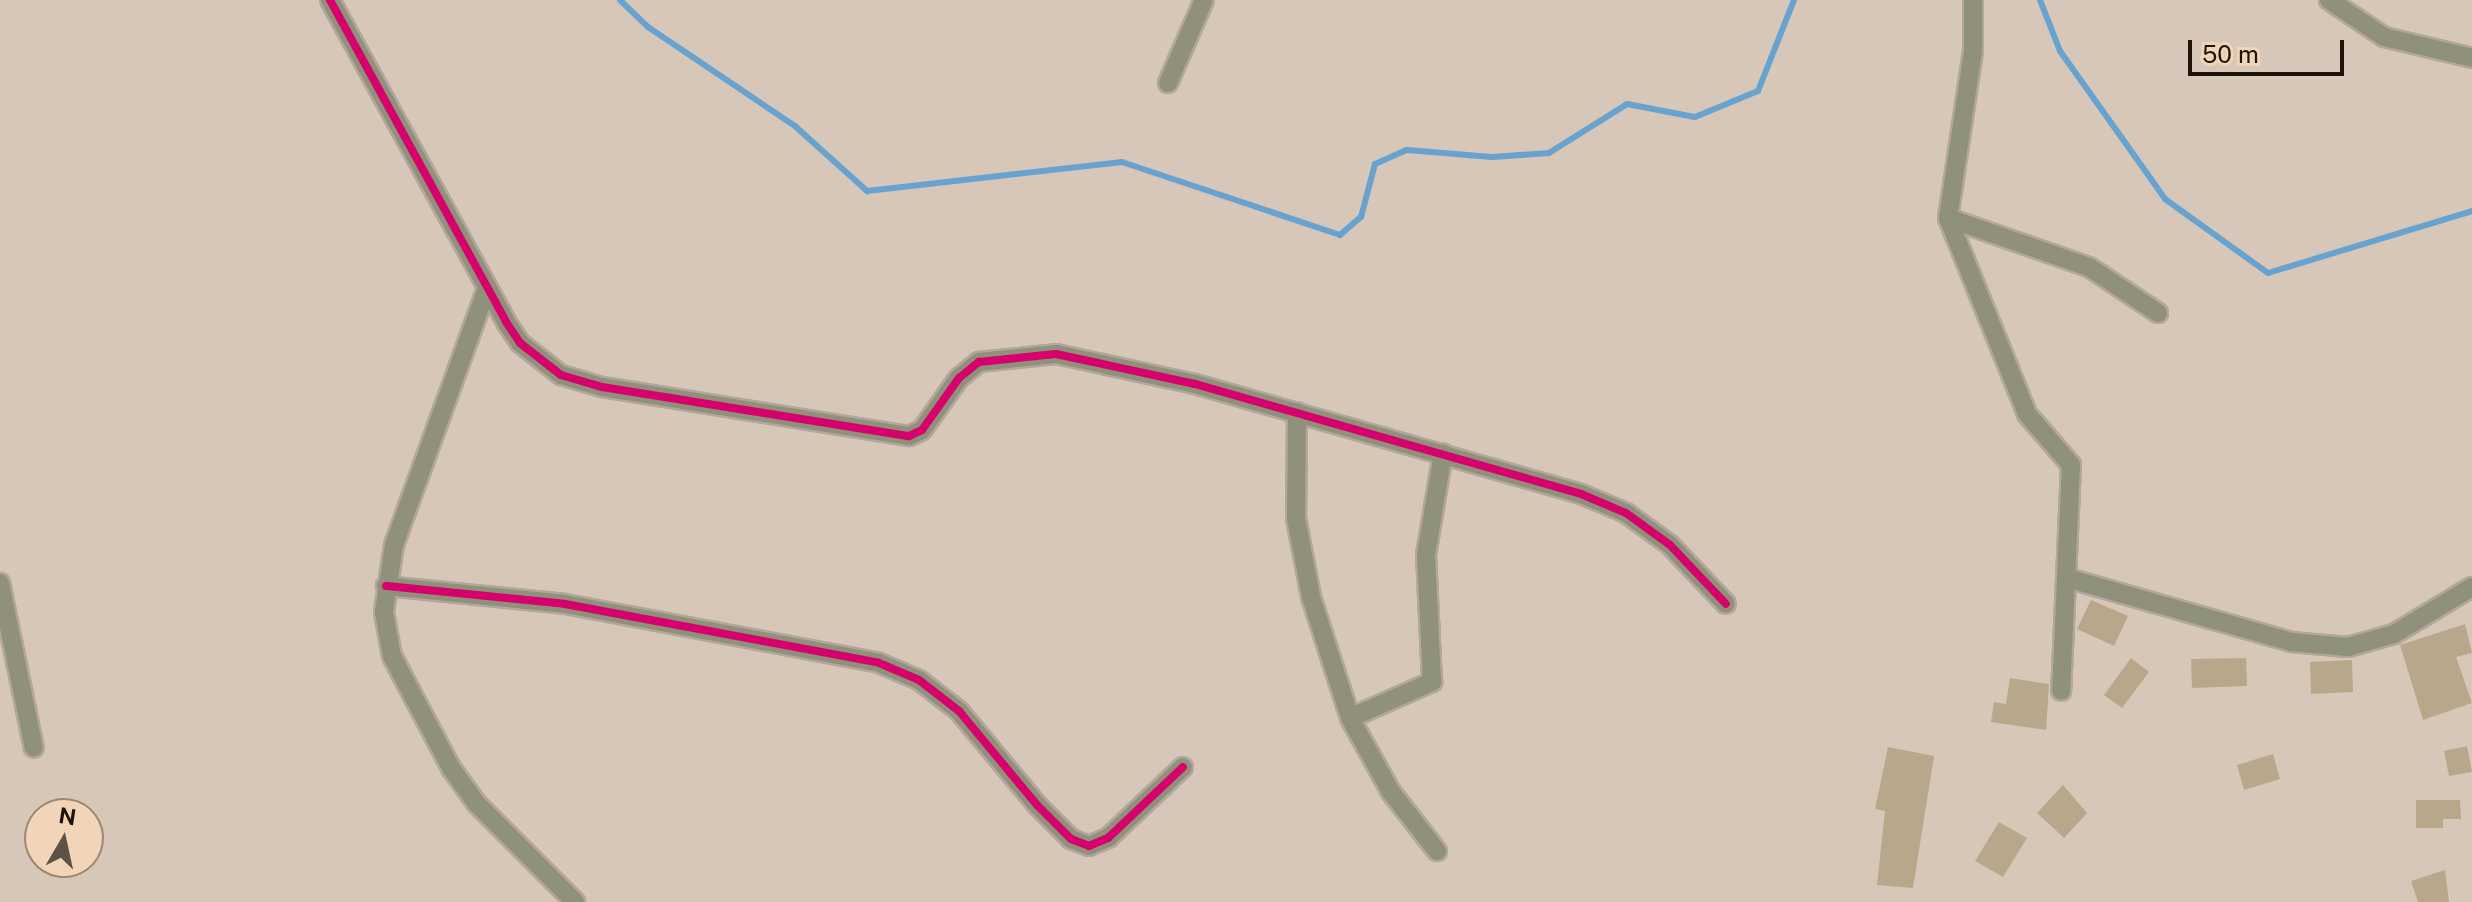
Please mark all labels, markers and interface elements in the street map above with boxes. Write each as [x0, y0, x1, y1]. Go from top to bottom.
scale bar [2192, 24, 2348, 74]
text: 50 m [2202, 40, 2259, 68]
north arrow [24, 798, 104, 878]
text: N [57, 802, 78, 830]

